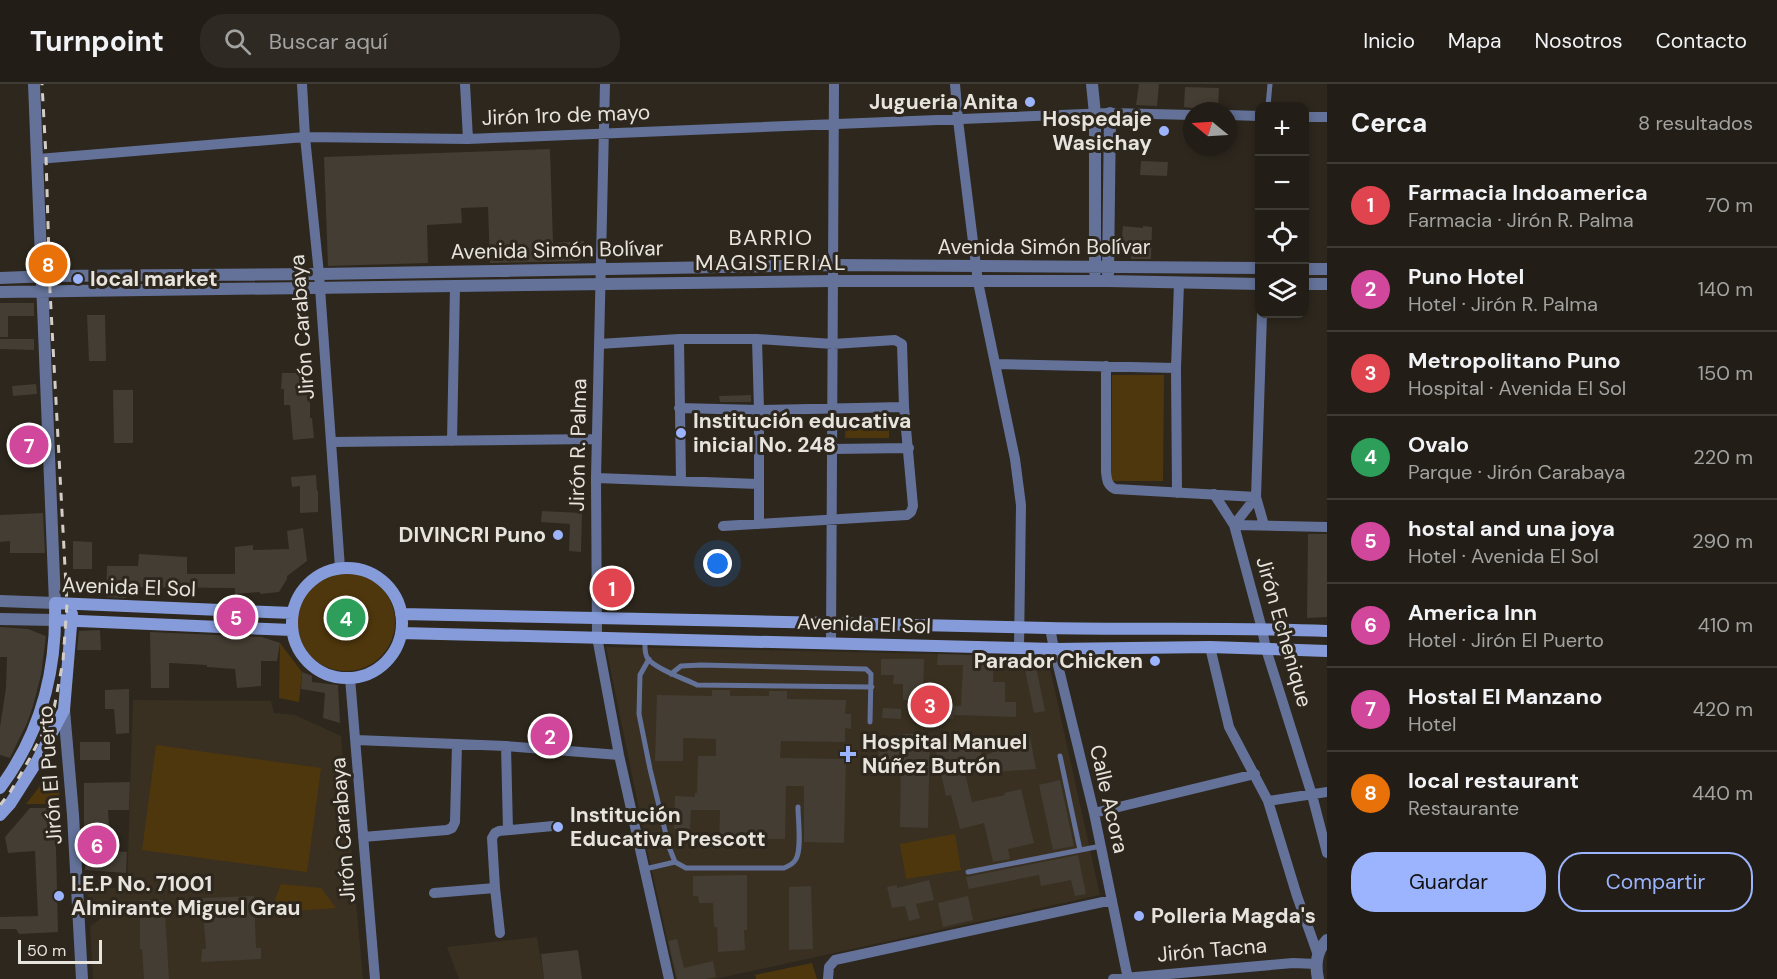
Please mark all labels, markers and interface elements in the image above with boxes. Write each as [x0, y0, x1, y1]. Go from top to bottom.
search box [200, 14, 620, 68]
text: Turnpoint [30, 23, 164, 60]
icon: search [221, 25, 254, 58]
text: Buscar aquí [269, 27, 388, 56]
text: Inicio [1363, 27, 1415, 55]
text: Mapa [1448, 27, 1502, 55]
text: Nosotros [1535, 27, 1623, 55]
text: Contacto [1656, 27, 1747, 55]
place label: Jugueria Anita [869, 88, 1018, 116]
marker: Jugueria Anita [1023, 95, 1037, 109]
street label: Jirón 1ro de mayo [481, 98, 651, 132]
north arrow [1183, 102, 1237, 156]
map controls [1255, 102, 1309, 318]
button: + [1255, 102, 1309, 156]
place label: Hospedaje Wasichay [1042, 105, 1152, 157]
text: Cerca [1351, 106, 1427, 140]
text: 8 resultados [1638, 110, 1753, 136]
marker: Hospedaje Wasichay [1157, 124, 1171, 138]
button: − [1255, 156, 1309, 210]
text: Farmacia Indoamerica [1408, 178, 1648, 207]
text: 1 [1367, 192, 1374, 218]
text: 70 m [1706, 192, 1753, 218]
text: Farmacia · Jirón R. Palma [1408, 207, 1634, 233]
button: locate [1255, 210, 1309, 264]
district label: BARRIO MAGISTERIAL [695, 223, 847, 277]
street label: Avenida Simón Bolívar [938, 233, 1151, 261]
street label: Avenida Simón Bolívar [450, 234, 664, 266]
pin: 8 [28, 242, 68, 286]
street label: Jirón Carabaya [283, 253, 321, 401]
text: Puno Hotel [1408, 262, 1524, 291]
button: layers [1255, 264, 1309, 318]
place label: local market [90, 265, 218, 293]
marker: local market [71, 272, 85, 286]
text: 2 [1365, 276, 1376, 302]
text: 140 m [1698, 276, 1753, 302]
text: Hotel · Jirón R. Palma [1408, 291, 1598, 317]
text: Metropolitano Puno [1408, 346, 1621, 375]
text: 3 [1364, 360, 1377, 386]
text: 150 m [1698, 360, 1753, 386]
text: Hospital · Avenida El Sol [1408, 375, 1626, 401]
street label: Jirón R. Palma [563, 378, 593, 512]
place label: Institución educativa inicial No. 248 [693, 407, 911, 459]
pin: 7 [9, 422, 48, 468]
marker: Institución educativa inicial No. 248 [674, 426, 688, 440]
text: Ovalo [1408, 430, 1469, 459]
text: 4 [1364, 444, 1377, 470]
text: 220 m [1693, 444, 1753, 470]
text: Parque · Jirón Carabaya [1408, 459, 1625, 485]
text: hostal and una joya [1408, 514, 1615, 543]
place label: DIVINCRI Puno [399, 521, 546, 549]
marker: DIVINCRI Puno [551, 528, 565, 542]
text: 5 [1364, 528, 1377, 554]
text: 290 m [1692, 528, 1753, 554]
text: Hotel · Avenida El Sol [1408, 543, 1599, 569]
your location [703, 549, 732, 578]
street label: Jirón Echenique [1249, 554, 1319, 710]
pin: 1 [592, 566, 632, 610]
street label: Avenida El Sol [62, 571, 196, 603]
pin: 5 [216, 594, 256, 640]
pin: 4 [326, 596, 366, 640]
text: America Inn [1408, 598, 1537, 627]
street label: Avenida El Sol [797, 608, 931, 640]
text: 6 [1364, 612, 1377, 638]
text: 410 m [1698, 612, 1753, 638]
text: Hotel · Jirón El Puerto [1408, 627, 1604, 653]
place label: Parador Chicken [974, 647, 1143, 675]
marker: Parador Chicken [1148, 654, 1162, 668]
pin: 3 [910, 682, 950, 728]
text: Hostal El Manzano [1408, 682, 1602, 711]
text: 7 [1365, 696, 1376, 722]
text: 420 m [1693, 696, 1753, 722]
street label: Jirón El Puerto [31, 704, 69, 846]
text: Hotel [1408, 711, 1456, 737]
pin: 2 [530, 714, 570, 758]
place label: Hospital Manuel Núñez Butrón [862, 728, 1027, 780]
street label: Calle Acora [1083, 742, 1135, 856]
marker: Hospital Manuel Núñez Butrón [839, 745, 857, 763]
street label: Jirón Carabaya [324, 756, 362, 904]
text: local restaurant [1408, 766, 1579, 795]
text: 8 [1364, 780, 1377, 806]
text: 440 m [1692, 780, 1753, 806]
text: Restaurante [1408, 795, 1519, 821]
place label: Institución Educativa Prescott [570, 801, 766, 853]
marker: Institución Educativa Prescott [551, 820, 565, 834]
pin: 6 [78, 822, 116, 867]
button: Guardar [1351, 852, 1546, 912]
button: Compartir [1558, 852, 1753, 912]
place label: I.E.P No. 71001 Almirante Miguel Grau [71, 870, 300, 922]
marker: I.E.P No. 71001 Almirante Miguel Grau [52, 889, 66, 903]
place label: Polleria Magda's [1151, 902, 1316, 930]
marker: Polleria Magda's [1132, 909, 1146, 923]
street label: Jirón Tacna [1156, 931, 1268, 969]
scale bar [18, 937, 102, 964]
text: 50 m [27, 940, 66, 961]

